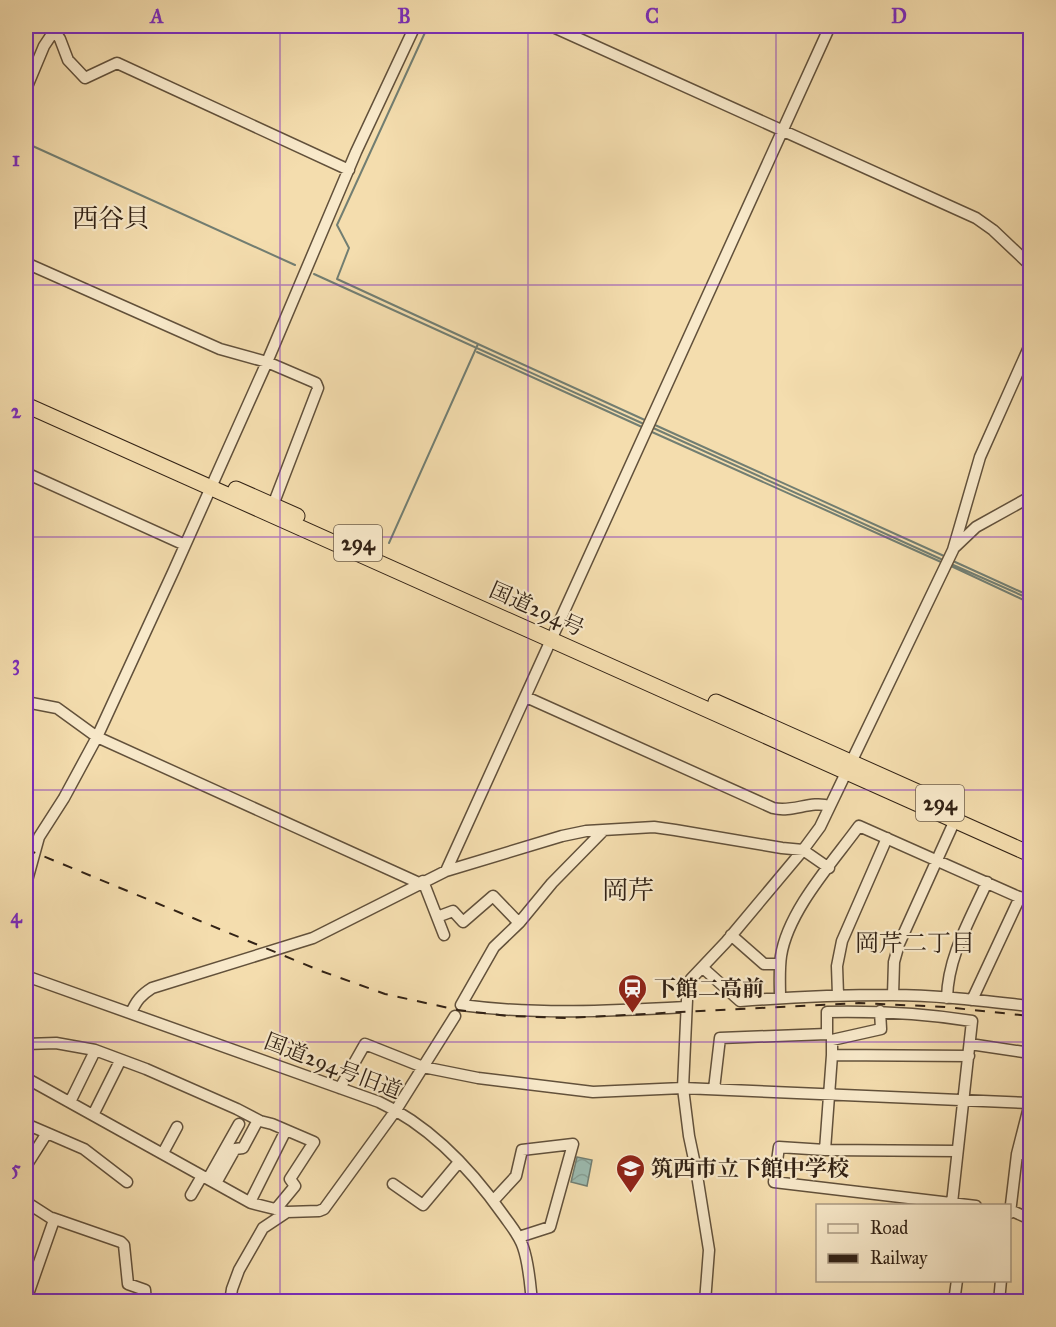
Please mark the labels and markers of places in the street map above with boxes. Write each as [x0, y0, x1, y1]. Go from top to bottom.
station icon: 下館二高前 [617, 972, 649, 1014]
place label: 下館二高前 [654, 975, 764, 1002]
school or university icon: 筑西市立下館中学校 [614, 1152, 646, 1194]
place label: 筑西市立下館中学校 [651, 1155, 849, 1182]

